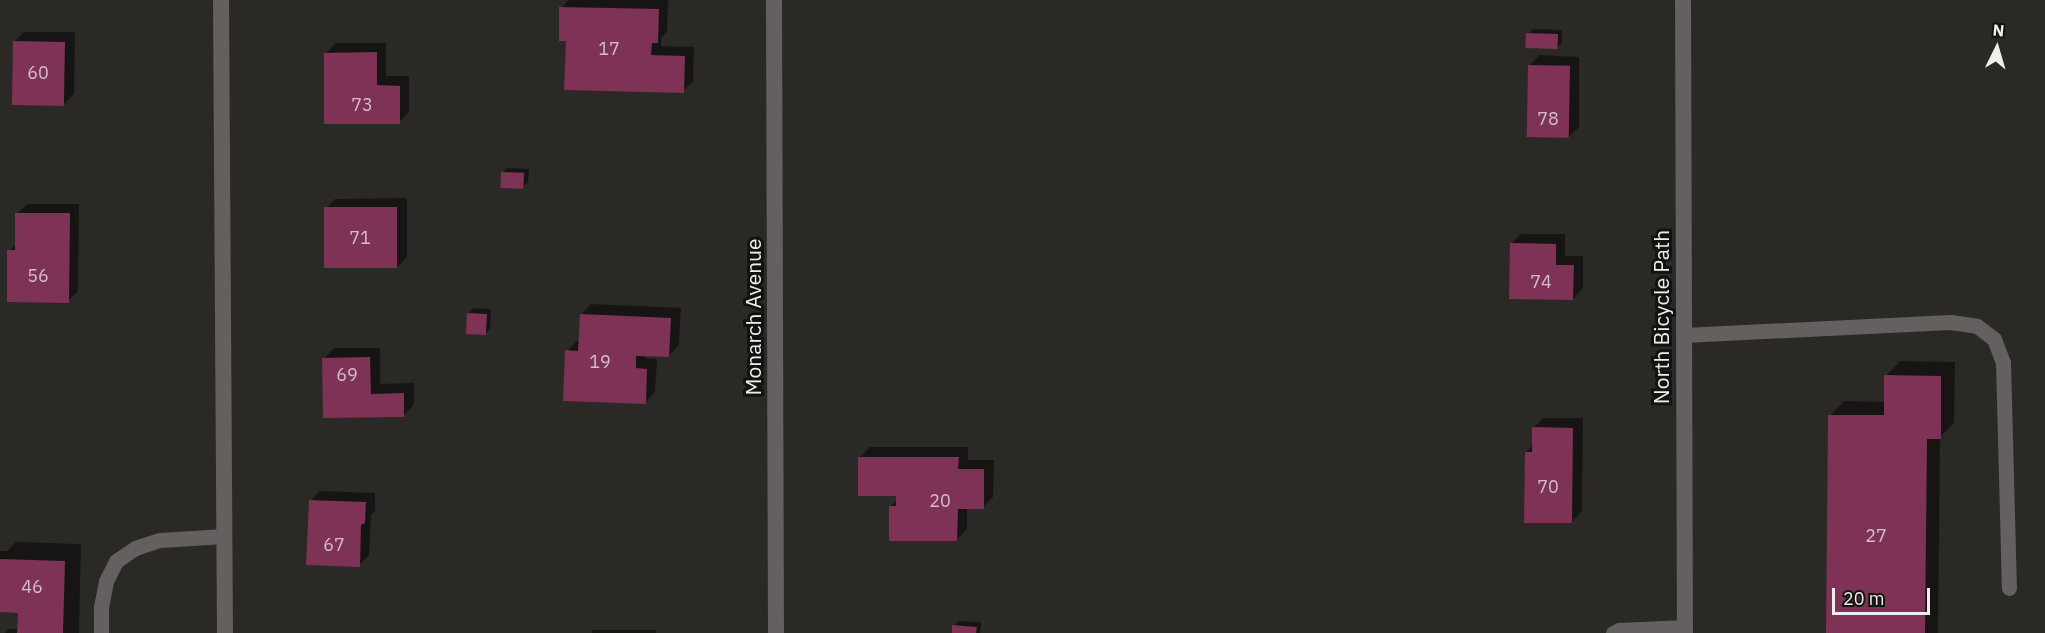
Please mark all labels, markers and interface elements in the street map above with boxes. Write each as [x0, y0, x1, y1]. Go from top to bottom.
north arrow [1967, 18, 2027, 78]
text: N [1992, 20, 2005, 41]
house number: 17 [598, 38, 620, 60]
house number: 60 [27, 62, 49, 84]
house number: 73 [351, 94, 373, 116]
house number: 78 [1537, 108, 1559, 130]
house number: 71 [349, 227, 371, 249]
street label: North Bicycle Path [1648, 230, 1674, 404]
street label: Monarch Avenue [740, 238, 766, 396]
house number: 56 [27, 265, 49, 287]
house number: 74 [1530, 271, 1552, 293]
house number: 19 [589, 351, 611, 373]
house number: 69 [336, 364, 358, 386]
house number: 70 [1537, 476, 1559, 498]
house number: 20 [929, 490, 951, 512]
house number: 27 [1865, 525, 1887, 547]
house number: 67 [323, 534, 345, 556]
house number: 46 [21, 576, 43, 598]
scale bar [1835, 576, 1932, 614]
text: 20 m [1843, 587, 1885, 610]

